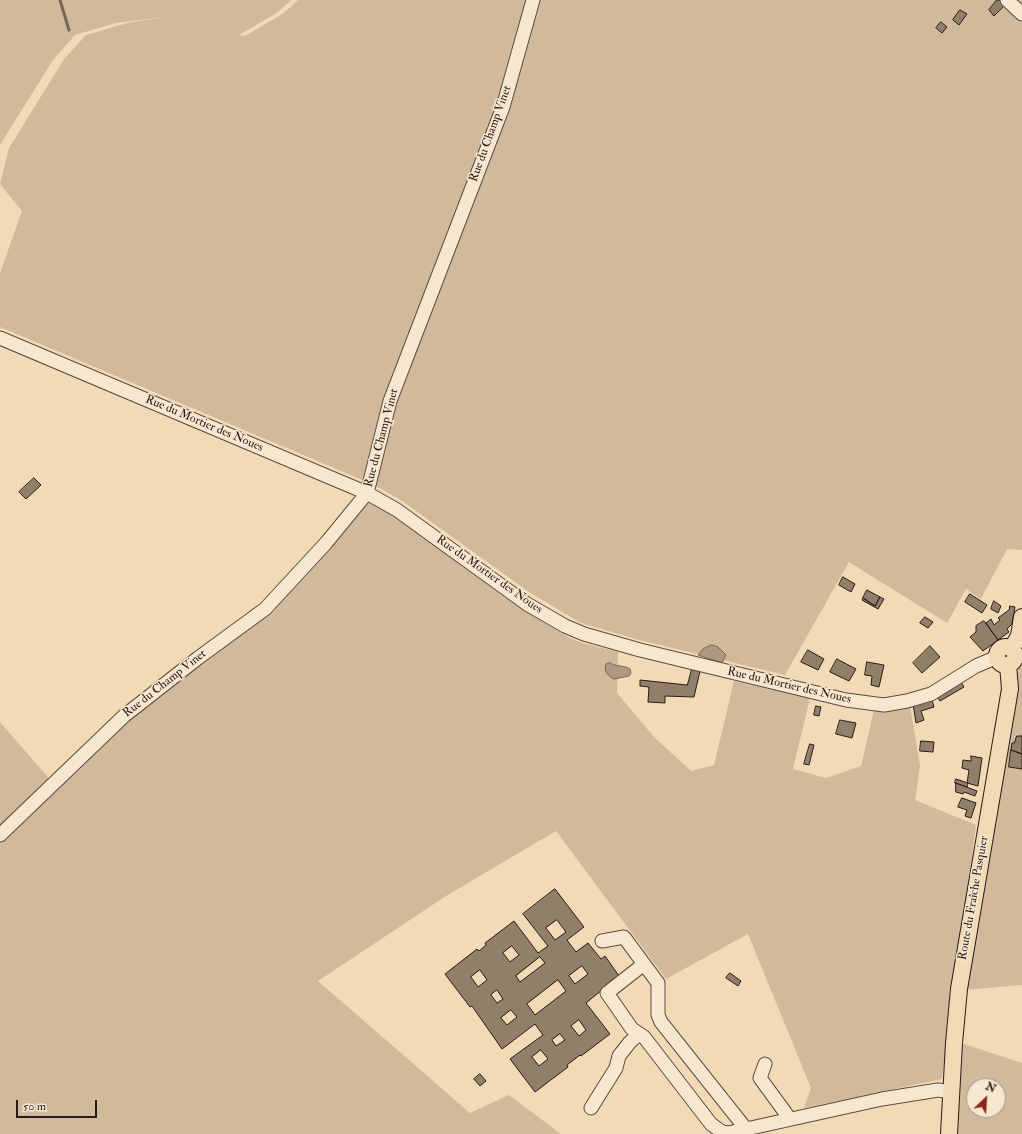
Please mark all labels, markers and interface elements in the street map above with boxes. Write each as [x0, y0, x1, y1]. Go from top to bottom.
street label: Rue du Champ Vinet [467, 84, 515, 184]
street label: Rue du Champ Vinet [362, 387, 402, 489]
street label: Rue du Mortier des Noues [143, 393, 265, 455]
street label: Rue du Mortier des Noues [433, 533, 545, 617]
street label: Rue du Champ Vinet [121, 647, 209, 721]
street label: Rue du Mortier des Noues [726, 665, 852, 707]
street label: Route du Fraîche Pasquier [956, 835, 992, 961]
north arrow [966, 1078, 1006, 1118]
text: N [984, 1080, 998, 1096]
scale bar [18, 1092, 99, 1118]
text: 50 m [23, 1099, 46, 1114]

